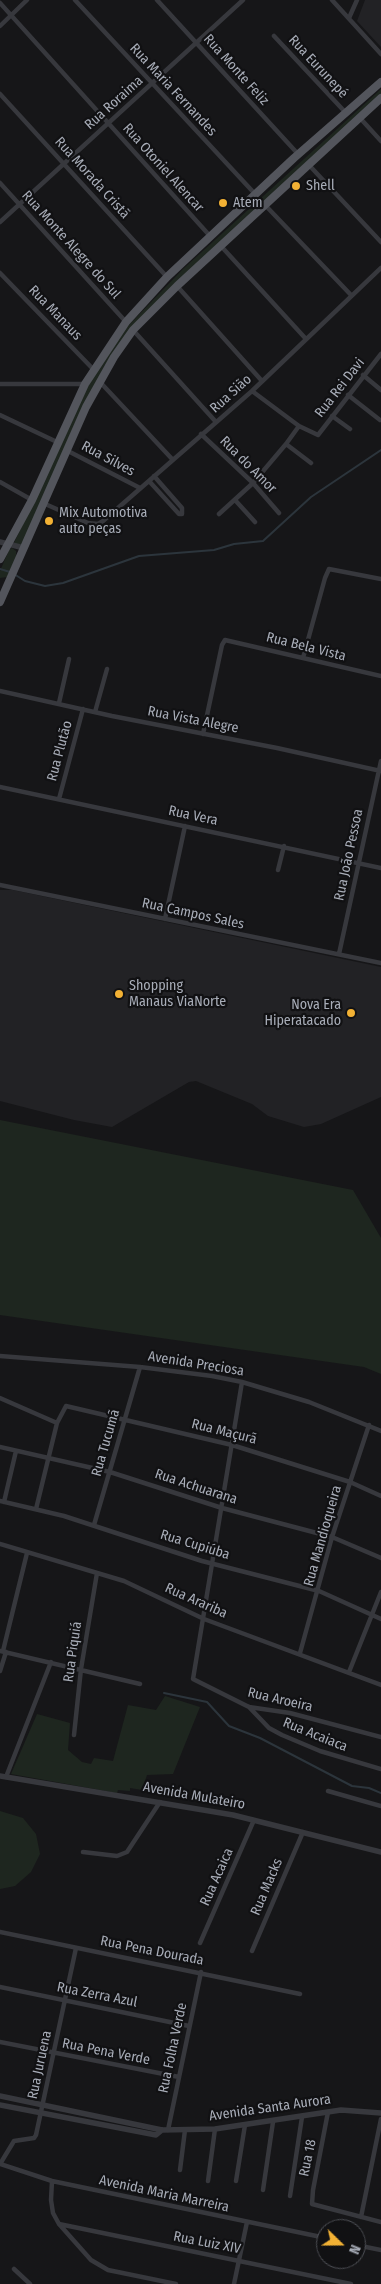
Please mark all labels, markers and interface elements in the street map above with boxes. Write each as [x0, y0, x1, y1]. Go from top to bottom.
street label: Rua Monte Feliz [200, 31, 272, 109]
street label: Rua Eurunepé [285, 32, 351, 102]
street label: Rua Maria Fernandes [126, 40, 220, 140]
street label: Rua Roraima [81, 73, 147, 133]
street label: Rua Otoniel Alencar [119, 120, 207, 216]
street label: Rua Morada Cristã [51, 134, 133, 222]
place label: Shell [306, 178, 335, 194]
marker: Shell [290, 180, 302, 192]
street label: Rua Monte Alegre do Sul [18, 187, 124, 303]
place label: Atem [233, 195, 262, 211]
marker: Atem [217, 197, 229, 209]
street label: Rua Manaus [25, 282, 85, 344]
street label: Rua Rei Davi [312, 355, 368, 421]
street label: Rua Sião [207, 371, 255, 417]
street label: Rua do Amor [216, 433, 280, 497]
street label: Rua Silves [78, 438, 138, 480]
place label: Mix Automotiva auto peças [59, 505, 147, 538]
marker: Mix Automotiva auto peças [43, 515, 55, 527]
street label: Rua Bela Vista [264, 629, 348, 665]
street label: Rua Vista Alegre [146, 703, 240, 737]
street label: Rua Plutão [44, 719, 76, 783]
street label: Rua Vera [167, 803, 219, 829]
street label: Rua João Pessoa [331, 808, 367, 902]
street label: Rua Campos Sales [140, 895, 246, 933]
place label: Shopping Manaus ViaNorte [129, 978, 226, 1010]
marker: Shopping Manaus ViaNorte [113, 988, 125, 1000]
place label: Nova Era Hiperatacado [264, 997, 341, 1030]
marker: Nova Era Hiperatacado [345, 1007, 357, 1019]
street label: Avenida Preciosa [147, 1348, 245, 1380]
street label: Rua Tucumã [88, 1407, 124, 1479]
street label: Rua Maçurã [190, 1416, 258, 1448]
street label: Rua Achuarana [153, 1466, 239, 1508]
street label: Rua Mandioqueira [301, 1484, 345, 1588]
street label: Rua Cupiúba [158, 1526, 232, 1564]
street label: Rua Arariba [162, 1580, 230, 1622]
street label: Rua Piquiá [60, 1621, 86, 1683]
street label: Rua Aroeira [246, 1684, 314, 1716]
street label: Rua Acaiaca [280, 1714, 350, 1756]
street label: Avenida Mulateiro [142, 1779, 246, 1813]
street label: Rua Acaica [197, 1846, 237, 1908]
street label: Rua Macks [247, 1856, 287, 1918]
street label: Rua Pena Dourada [99, 1933, 205, 1969]
street label: Rua Zerra Azul [55, 1979, 139, 2011]
street label: Rua Folha Verde [155, 2001, 191, 2095]
street label: Rua Juruena [25, 2029, 55, 2101]
street label: Rua Pena Verde [61, 2035, 151, 2069]
street label: Avenida Santa Aurora [208, 2091, 332, 2125]
street label: Rua 18 [296, 2138, 320, 2178]
street label: Avenida Maria Marreira [98, 2172, 230, 2216]
north arrow [316, 2219, 366, 2269]
street label: Rua Luiz XIV [172, 2228, 242, 2258]
text: N [345, 2242, 364, 2256]

